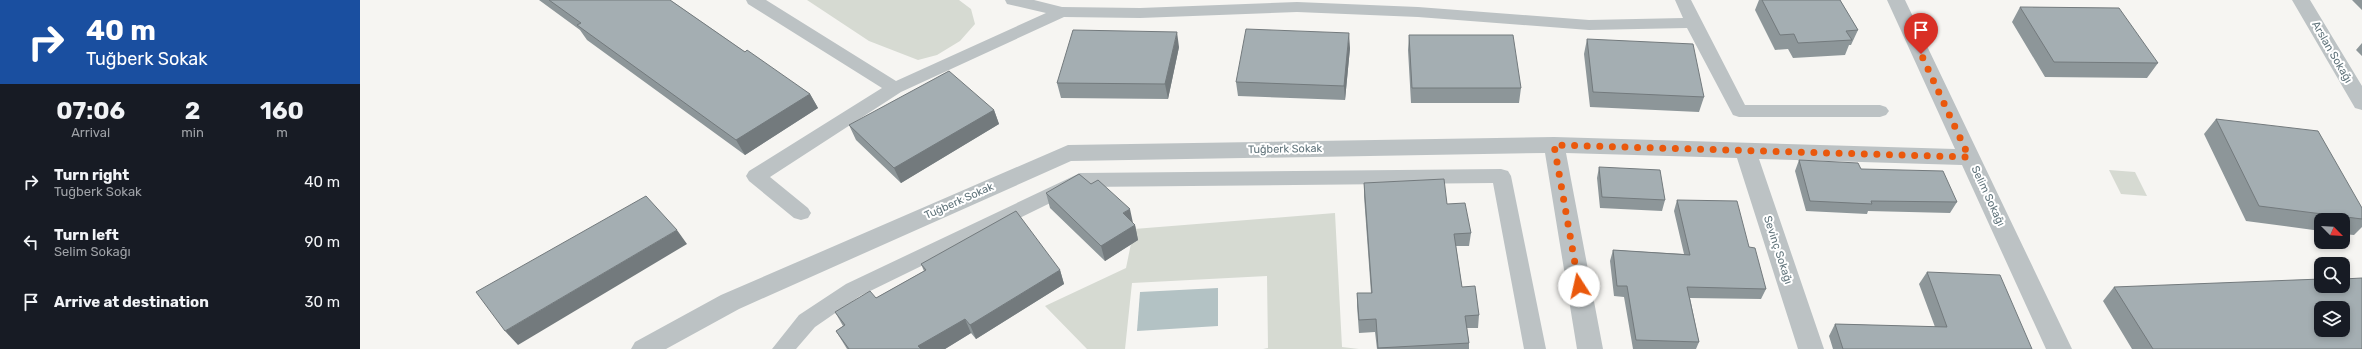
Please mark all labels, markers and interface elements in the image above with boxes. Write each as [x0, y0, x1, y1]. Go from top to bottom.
pin [1904, 13, 1938, 54]
text: 40 m [86, 14, 156, 47]
icon: right [20, 16, 72, 68]
icon: arrive [1910, 19, 1932, 41]
street label: Arslan Sokağı [2309, 19, 2355, 85]
text: Tuğberk Sokak [86, 48, 208, 70]
text: 07:06 [56, 97, 125, 125]
text: 2 [185, 97, 200, 125]
text: 160 [260, 97, 304, 125]
text: Arrival [71, 125, 110, 140]
text: min [181, 125, 204, 140]
text: m [276, 125, 288, 140]
street label: Tuğberk Sokak [1248, 142, 1323, 156]
street label: Selim Sokağı [1968, 164, 2008, 228]
text: Turn right [54, 166, 129, 184]
icon: right [20, 171, 42, 193]
text: 40 m [304, 173, 340, 191]
street label: Tuğberk Sokak [922, 180, 996, 222]
text: Tuğberk Sokak [54, 184, 142, 199]
north arrow [2314, 213, 2350, 249]
map controls [2314, 213, 2350, 337]
street label: Sevinç Sokağı [1761, 214, 1795, 286]
text: Turn left [54, 226, 119, 244]
icon: left [20, 231, 42, 253]
text: 90 m [305, 233, 340, 251]
text: Selim Sokağı [54, 244, 131, 259]
button: search [2314, 257, 2350, 293]
position arrow [1558, 265, 1600, 307]
icon: arrive [20, 291, 42, 313]
text: Arrive at destination [54, 293, 209, 311]
text: 30 m [304, 293, 340, 311]
button: layers [2314, 301, 2350, 337]

